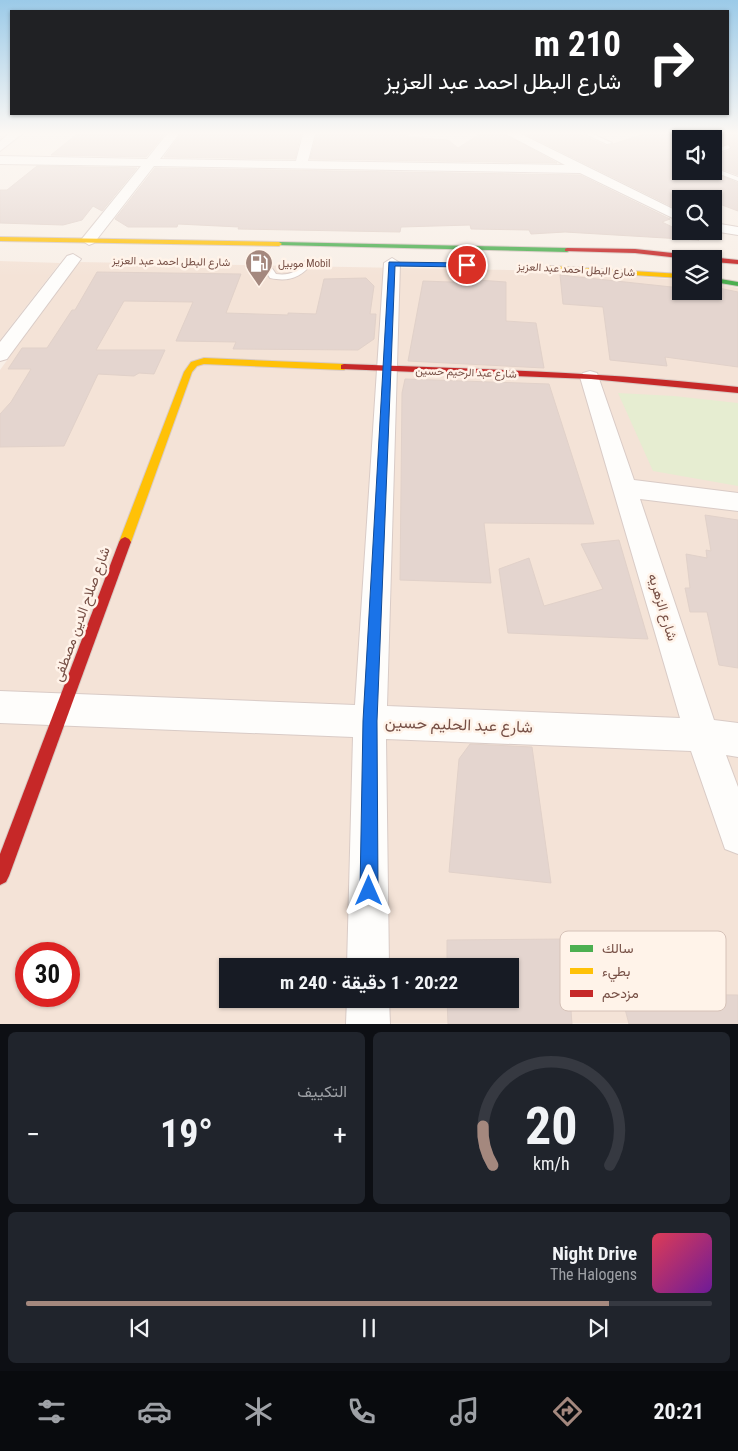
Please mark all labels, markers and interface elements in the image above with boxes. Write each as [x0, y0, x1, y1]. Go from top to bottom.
text: 210 m [534, 24, 621, 65]
icon: right [639, 30, 704, 95]
text: شارع البطل احمد عبد العزيز [384, 69, 621, 94]
map controls [672, 130, 722, 300]
button: sound [672, 130, 722, 180]
button: search [672, 190, 722, 240]
pin [446, 244, 488, 286]
fuel station icon: موبيل Mobil [244, 248, 274, 287]
button: layers [672, 250, 722, 300]
icon: arrive [453, 251, 481, 279]
street label: شارع البطل احمد عبد العزيز [111, 254, 231, 270]
place label: موبيل Mobil [278, 257, 331, 270]
street label: شارع البطل احمد عبد العزيز [515, 260, 636, 280]
street label: شارع عبد الرحيم حسين [415, 364, 517, 382]
street label: شارع صلاح الدين مصطفى [49, 545, 116, 684]
street label: شارع الزهريه [642, 571, 681, 644]
street label: شارع عبد الحليم حسين [385, 712, 533, 739]
position arrow [342, 864, 394, 916]
legend [560, 931, 726, 1011]
text: سالك [602, 940, 633, 956]
speed limit sign: 30 [15, 942, 80, 1007]
text: بطيء [602, 963, 630, 983]
text: 20:22 · 1 دقيقة · 240 m [280, 971, 458, 994]
text: مزدحم [602, 985, 639, 1002]
text: التكييف [297, 1082, 347, 1101]
text: 20 [525, 1096, 578, 1157]
text: 19° [160, 1112, 213, 1156]
text: − [26, 1118, 40, 1151]
text: + [333, 1118, 347, 1151]
text: km/h [533, 1153, 570, 1174]
text: Night Drive [552, 1242, 637, 1265]
text: The Halogens [550, 1265, 637, 1284]
icon: previous [126, 1314, 154, 1342]
icon: pause [355, 1314, 383, 1342]
icon: next [584, 1314, 612, 1342]
icon: filters [34, 1394, 69, 1429]
icon: car [137, 1394, 172, 1429]
icon: climate [241, 1394, 276, 1429]
icon: phone [344, 1394, 379, 1429]
icon: music [447, 1394, 482, 1429]
icon: directions [550, 1394, 585, 1429]
text: 20:21 [653, 1399, 704, 1424]

